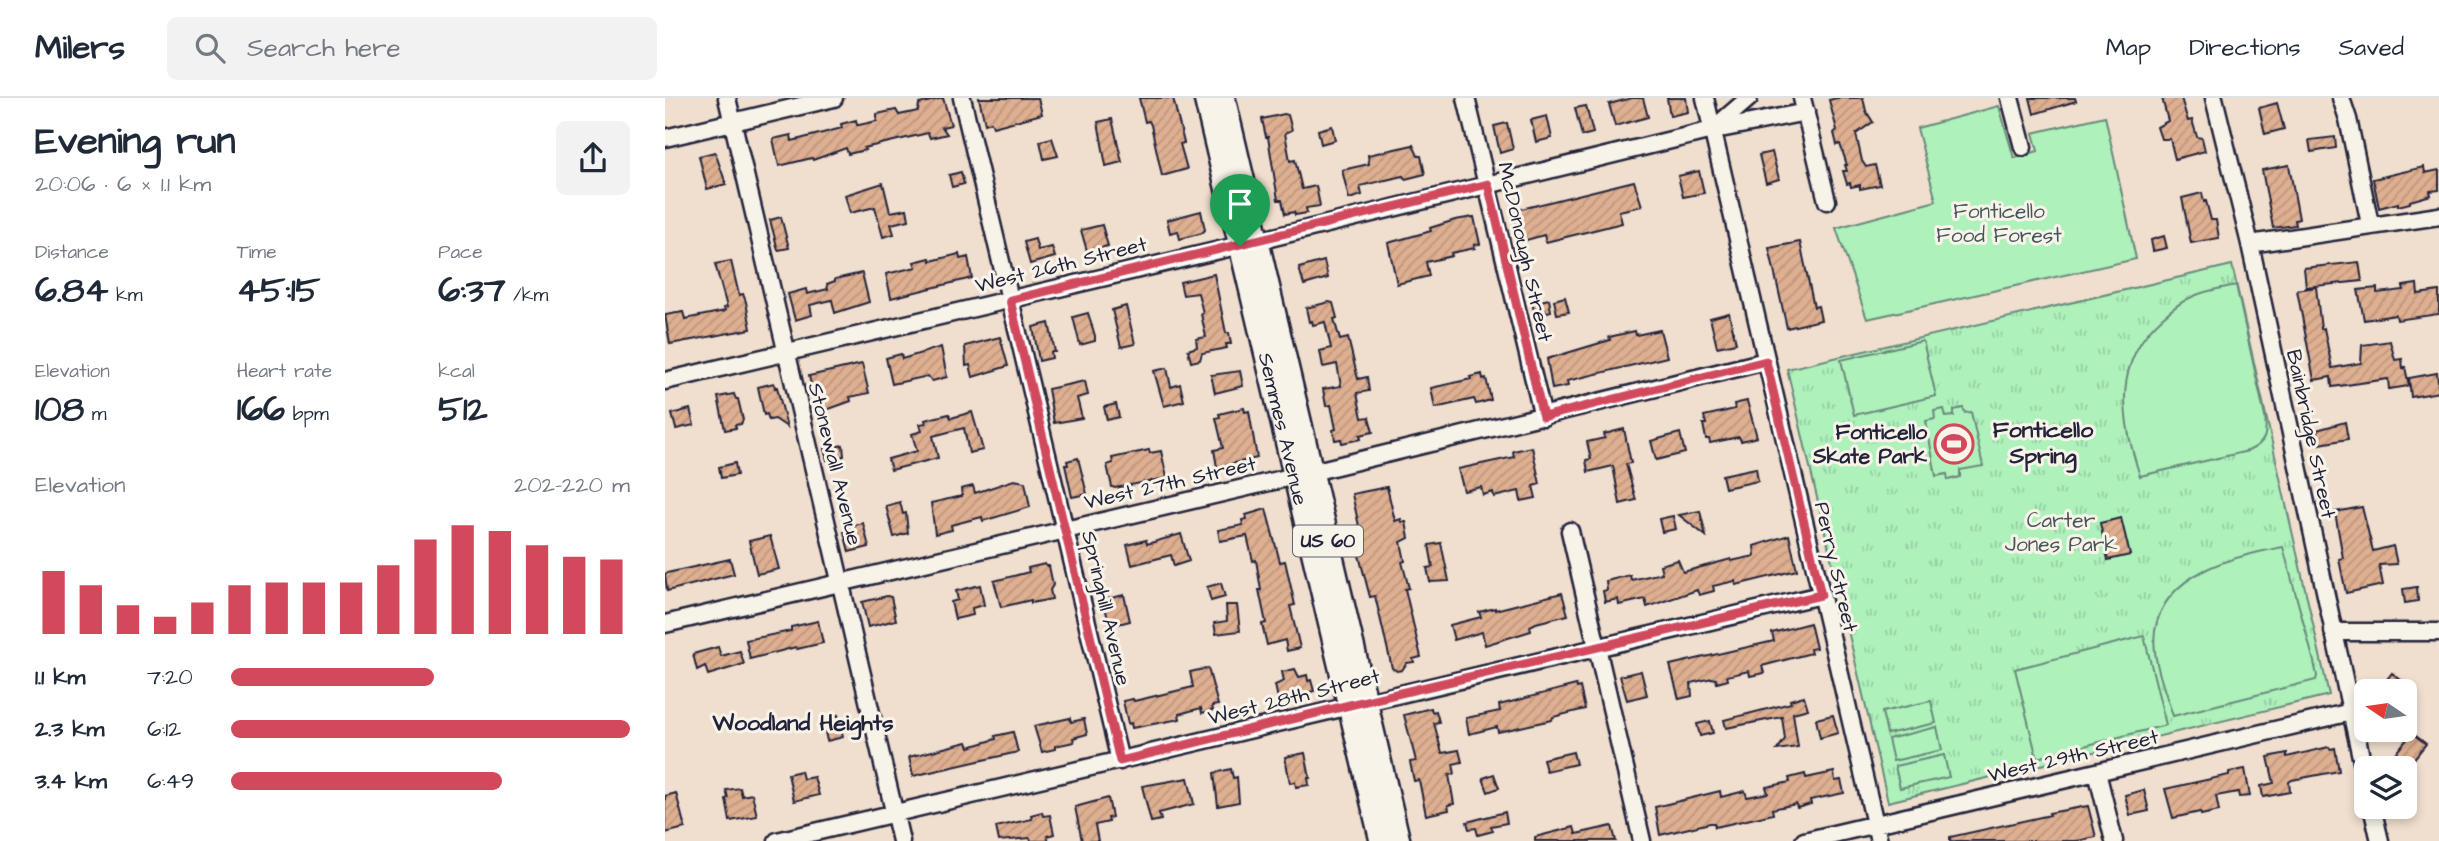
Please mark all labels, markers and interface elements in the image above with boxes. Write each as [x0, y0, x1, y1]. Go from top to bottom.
search box [167, 17, 657, 80]
text: Milers [35, 25, 125, 71]
icon: search [191, 29, 229, 67]
text: Search here [247, 30, 401, 66]
text: Map [2106, 31, 2151, 65]
text: Directions [2189, 31, 2301, 65]
text: Saved [2339, 31, 2404, 65]
text: Evening run [35, 116, 236, 168]
button: share [556, 121, 630, 195]
street label: McDonough Street [1488, 159, 1560, 346]
text: 20:06 · 6 × 1.1 km [35, 168, 211, 200]
pin [1210, 174, 1270, 246]
icon: arrive [1221, 185, 1259, 223]
park label: Fonticello Food Forest [1936, 197, 2062, 250]
street label: West 26th Street [972, 230, 1150, 300]
text: Distance [35, 239, 109, 266]
text: Time [237, 239, 276, 266]
text: Pace [438, 239, 482, 266]
text: 6.84 [35, 266, 108, 315]
text: 45:15 [237, 266, 320, 315]
text: 6:37 [438, 266, 505, 315]
text: km [108, 282, 142, 309]
text: /km [505, 282, 548, 309]
street label: Bainbridge Street [2277, 347, 2343, 522]
street label: Semmes Avenue [1251, 350, 1315, 508]
text: Elevation [35, 358, 110, 385]
text: Heart rate [237, 358, 332, 385]
text: kcal [438, 358, 475, 385]
street label: Stonewall Avenue [801, 380, 869, 548]
text: 108 [35, 385, 84, 434]
text: 166 [237, 385, 285, 434]
text: 512 [438, 385, 488, 434]
text: m [84, 401, 107, 428]
text: bpm [285, 401, 329, 428]
district label: Fonticello Spring [1993, 414, 2093, 473]
place label: Fonticello Skate Park [1812, 418, 1927, 471]
sports icon: Fonticello Skate Park [1933, 423, 1975, 465]
street label: West 27th Street [1081, 449, 1259, 517]
text: Elevation [35, 469, 126, 501]
text: 202–220 m [514, 469, 630, 501]
street label: Perry Street [1805, 499, 1865, 636]
park label: Carter Jones Park [2005, 506, 2117, 559]
road number: US 60 [1293, 526, 1363, 556]
street label: Springhill Avenue [1072, 528, 1138, 689]
text: 1.1 km [35, 661, 85, 693]
text: 7:20 [147, 661, 193, 693]
street label: West 28th Street [1205, 661, 1384, 732]
north arrow [2354, 679, 2417, 742]
map controls [2354, 679, 2417, 819]
district label: Woodland Heights [711, 707, 894, 740]
text: 2.3 km [35, 713, 104, 745]
text: 6:12 [147, 713, 181, 745]
street label: West 29th Street [1985, 722, 2162, 790]
button: layers [2354, 756, 2417, 819]
text: 3.4 km [35, 765, 107, 797]
text: 6:49 [147, 765, 194, 797]

